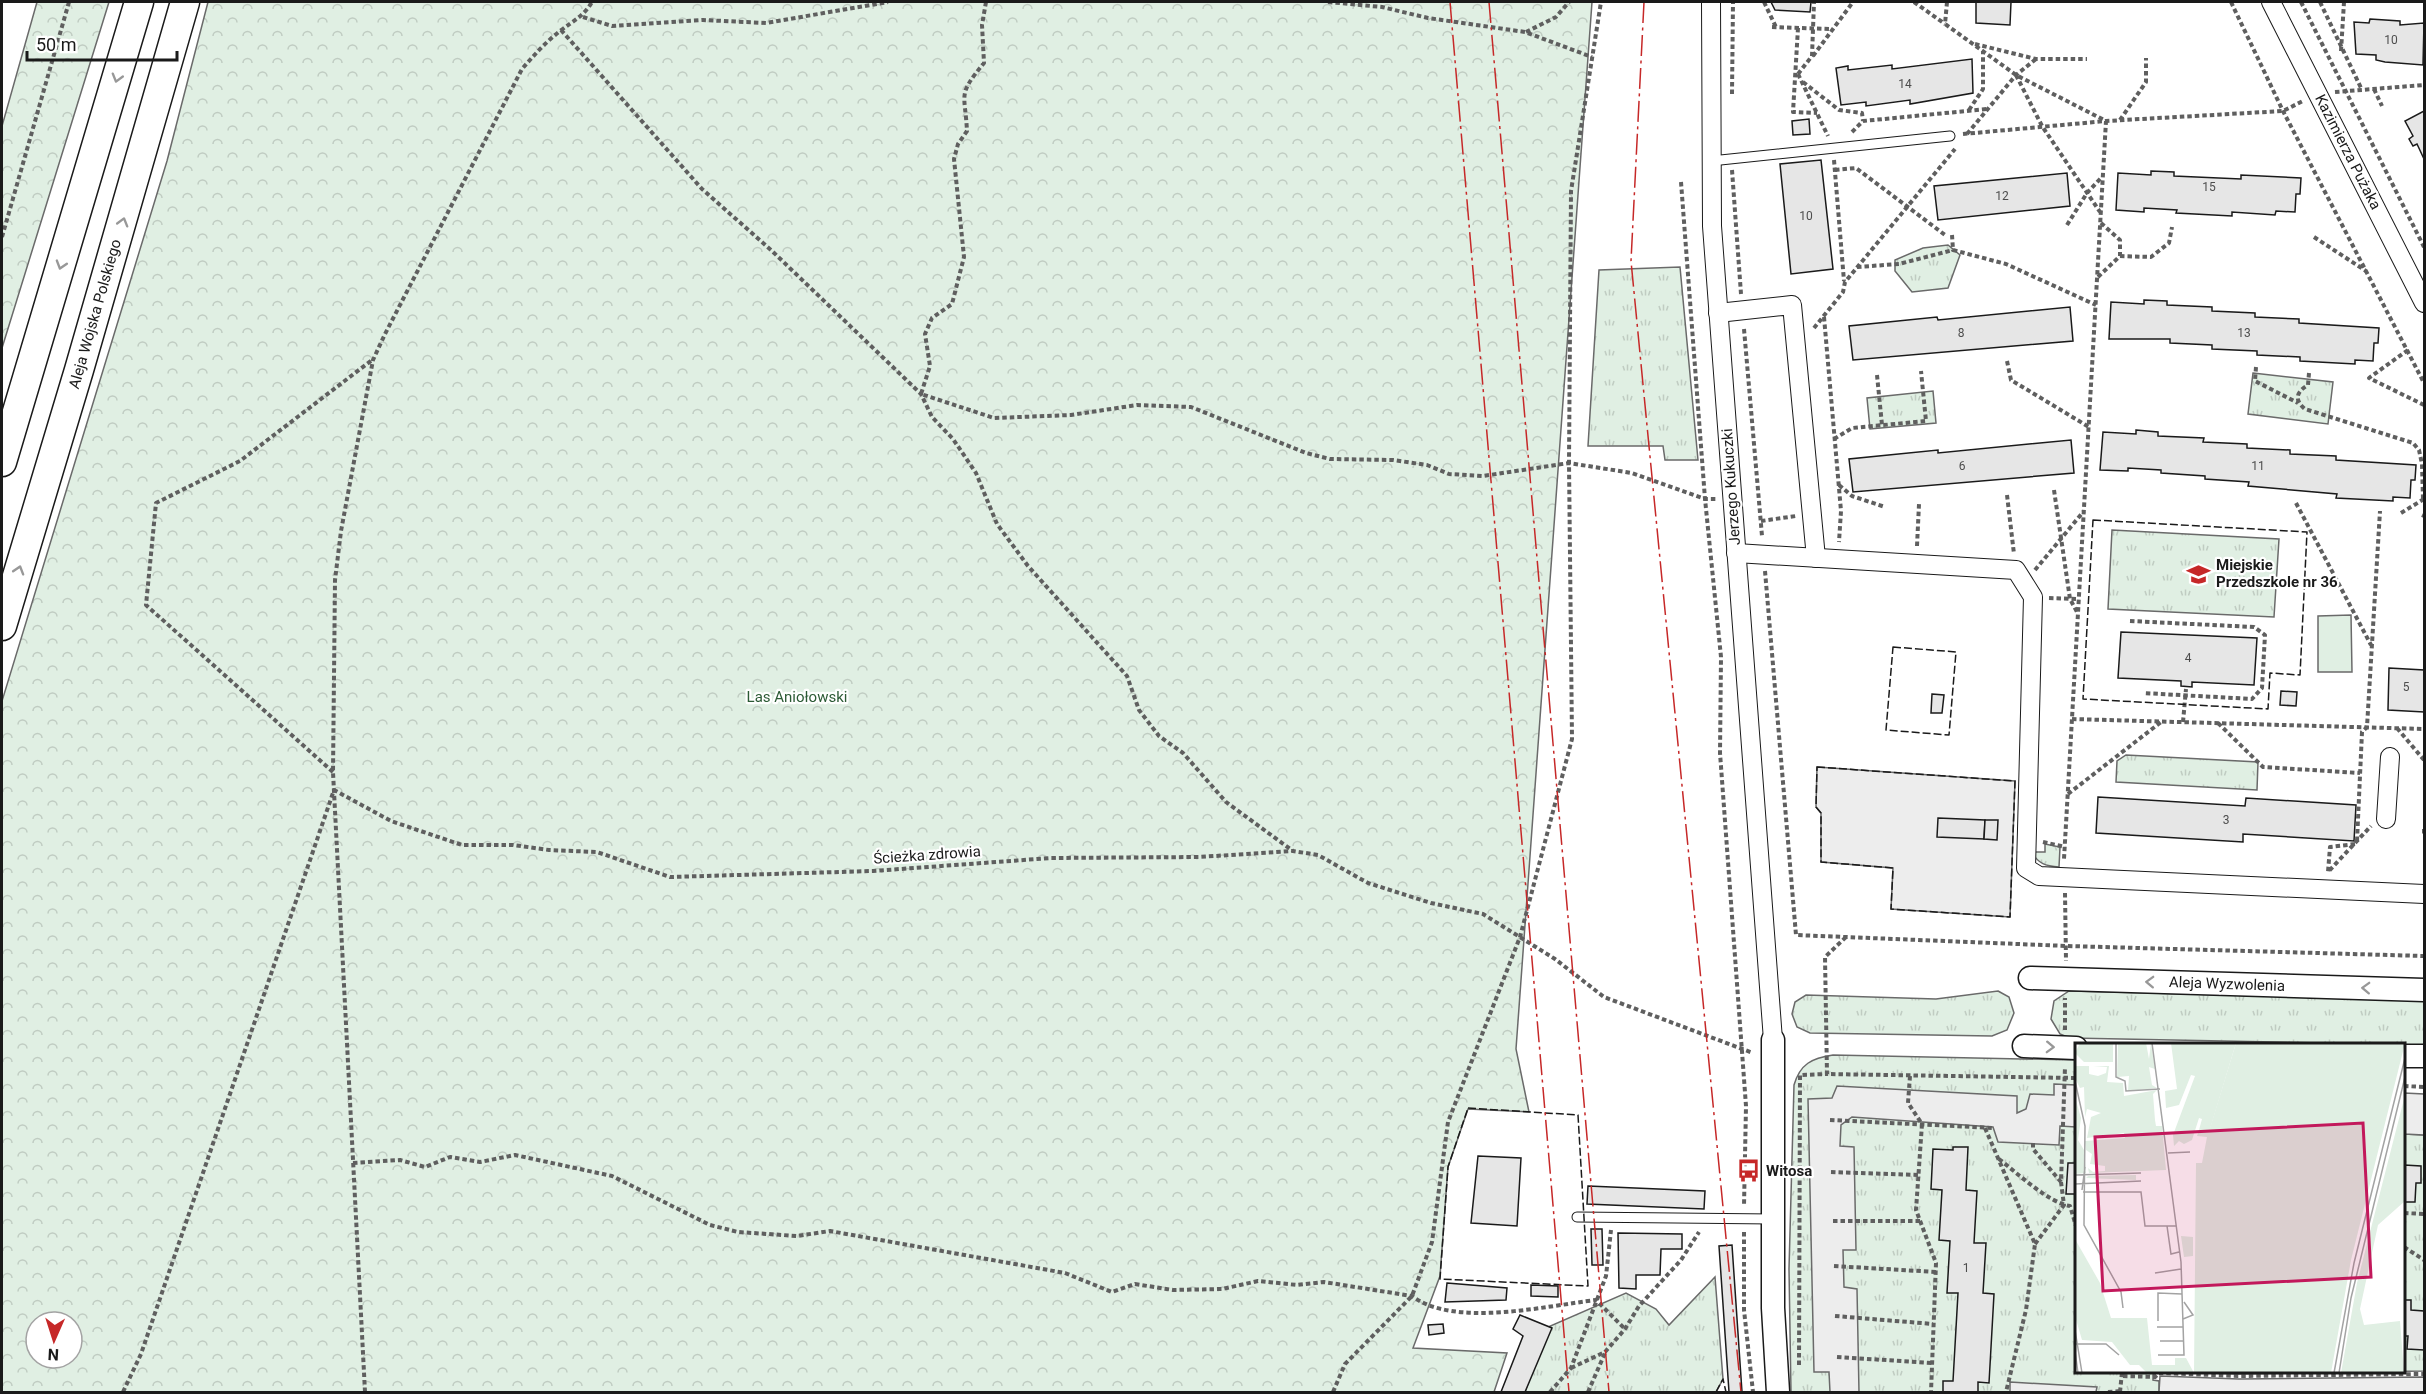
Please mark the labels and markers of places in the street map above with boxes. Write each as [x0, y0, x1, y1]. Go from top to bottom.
place label: Miejskie Przedszkole nr 36 [2216, 556, 2338, 591]
school or university icon: Miejskie Przedszkole nr 36 [2185, 561, 2211, 587]
bus stop icon: Witosa [1735, 1158, 1761, 1184]
place label: Witosa [1766, 1162, 1812, 1180]

